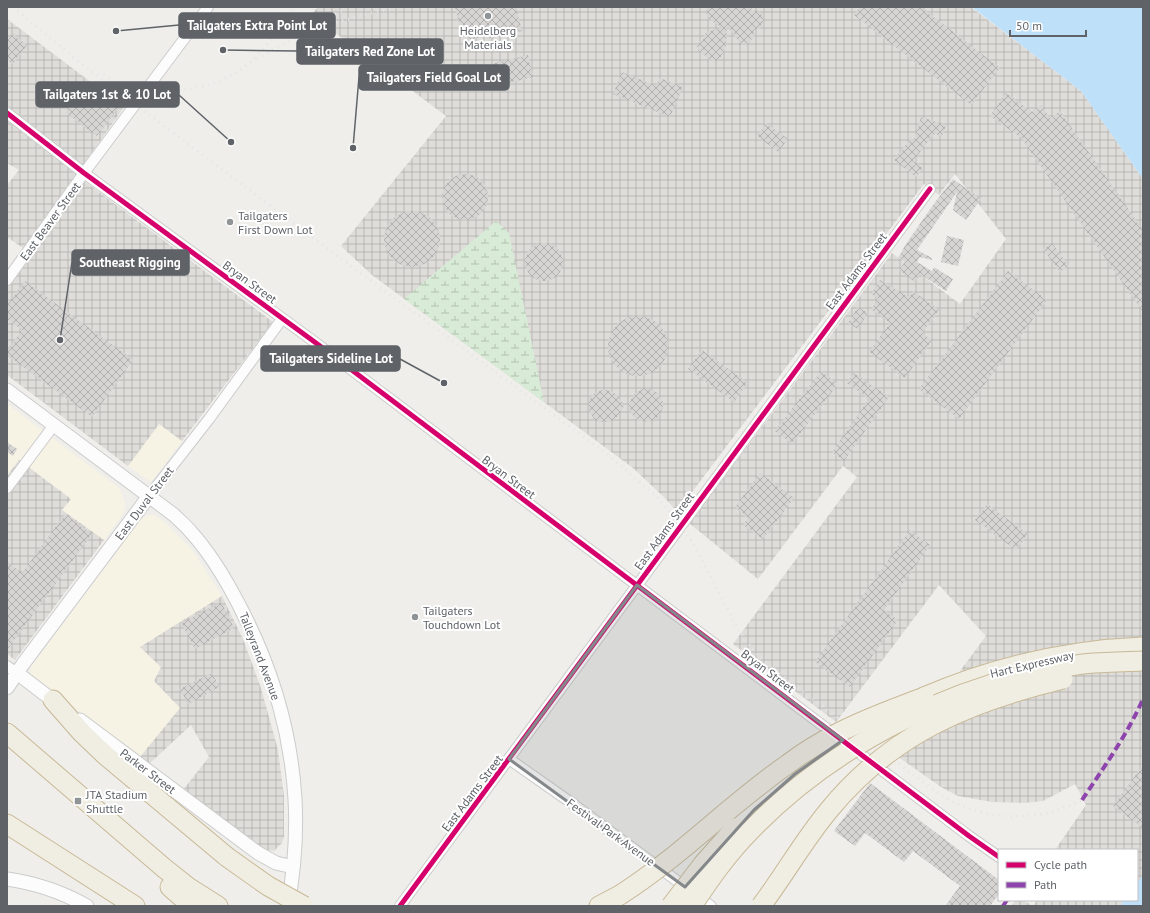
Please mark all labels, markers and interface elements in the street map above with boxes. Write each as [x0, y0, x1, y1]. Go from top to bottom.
marker: Heidelberg Materials [483, 11, 493, 21]
scale bar [1010, 12, 1086, 38]
callout: Tailgaters Extra Point Lot [179, 13, 335, 38]
text: Tailgaters Extra Point Lot [187, 17, 328, 34]
text: 50 m [1016, 18, 1042, 33]
place label: Heidelberg Materials [460, 23, 516, 52]
callout: Tailgaters Red Zone Lot [297, 39, 443, 64]
text: Tailgaters Red Zone Lot [305, 43, 435, 60]
callout: Tailgaters Field Goal Lot [359, 65, 509, 90]
text: Tailgaters Field Goal Lot [367, 69, 502, 86]
callout: Tailgaters 1st & 10 Lot [36, 82, 179, 107]
text: Tailgaters 1st & 10 Lot [43, 86, 171, 103]
street label: East Beaver Street [16, 179, 84, 263]
place label: Tailgaters First Down Lot [238, 208, 313, 237]
marker: Tailgaters First Down Lot [225, 217, 235, 227]
street label: East Adams Street [822, 230, 890, 312]
callout: Southeast Rigging [72, 250, 189, 275]
text: Southeast Rigging [79, 254, 181, 271]
street label: Bryan Street [220, 257, 280, 307]
callout: Tailgaters Sideline Lot [261, 346, 400, 371]
text: Tailgaters Sideline Lot [269, 350, 393, 367]
street label: Bryan Street [479, 452, 539, 502]
street label: East Duval Street [111, 463, 177, 543]
street label: East Adams Street [631, 489, 697, 573]
place label: Tailgaters Touchdown Lot [423, 603, 500, 632]
street label: Talleyrand Avenue [236, 610, 284, 702]
marker: Tailgaters Touchdown Lot [410, 612, 420, 622]
street label: Bryan Street [738, 646, 798, 696]
street label: Hart Expressway [989, 647, 1076, 681]
street label: Parker Street [117, 745, 179, 797]
street label: East Adams Street [438, 752, 506, 834]
place label: JTA Stadium Shuttle [85, 787, 147, 816]
street label: Festival Park Avenue [564, 795, 658, 869]
marker: JTA Stadium Shuttle [73, 796, 83, 806]
legend [998, 849, 1138, 901]
text: Cycle path [1034, 857, 1087, 872]
text: Path [1034, 877, 1057, 892]

